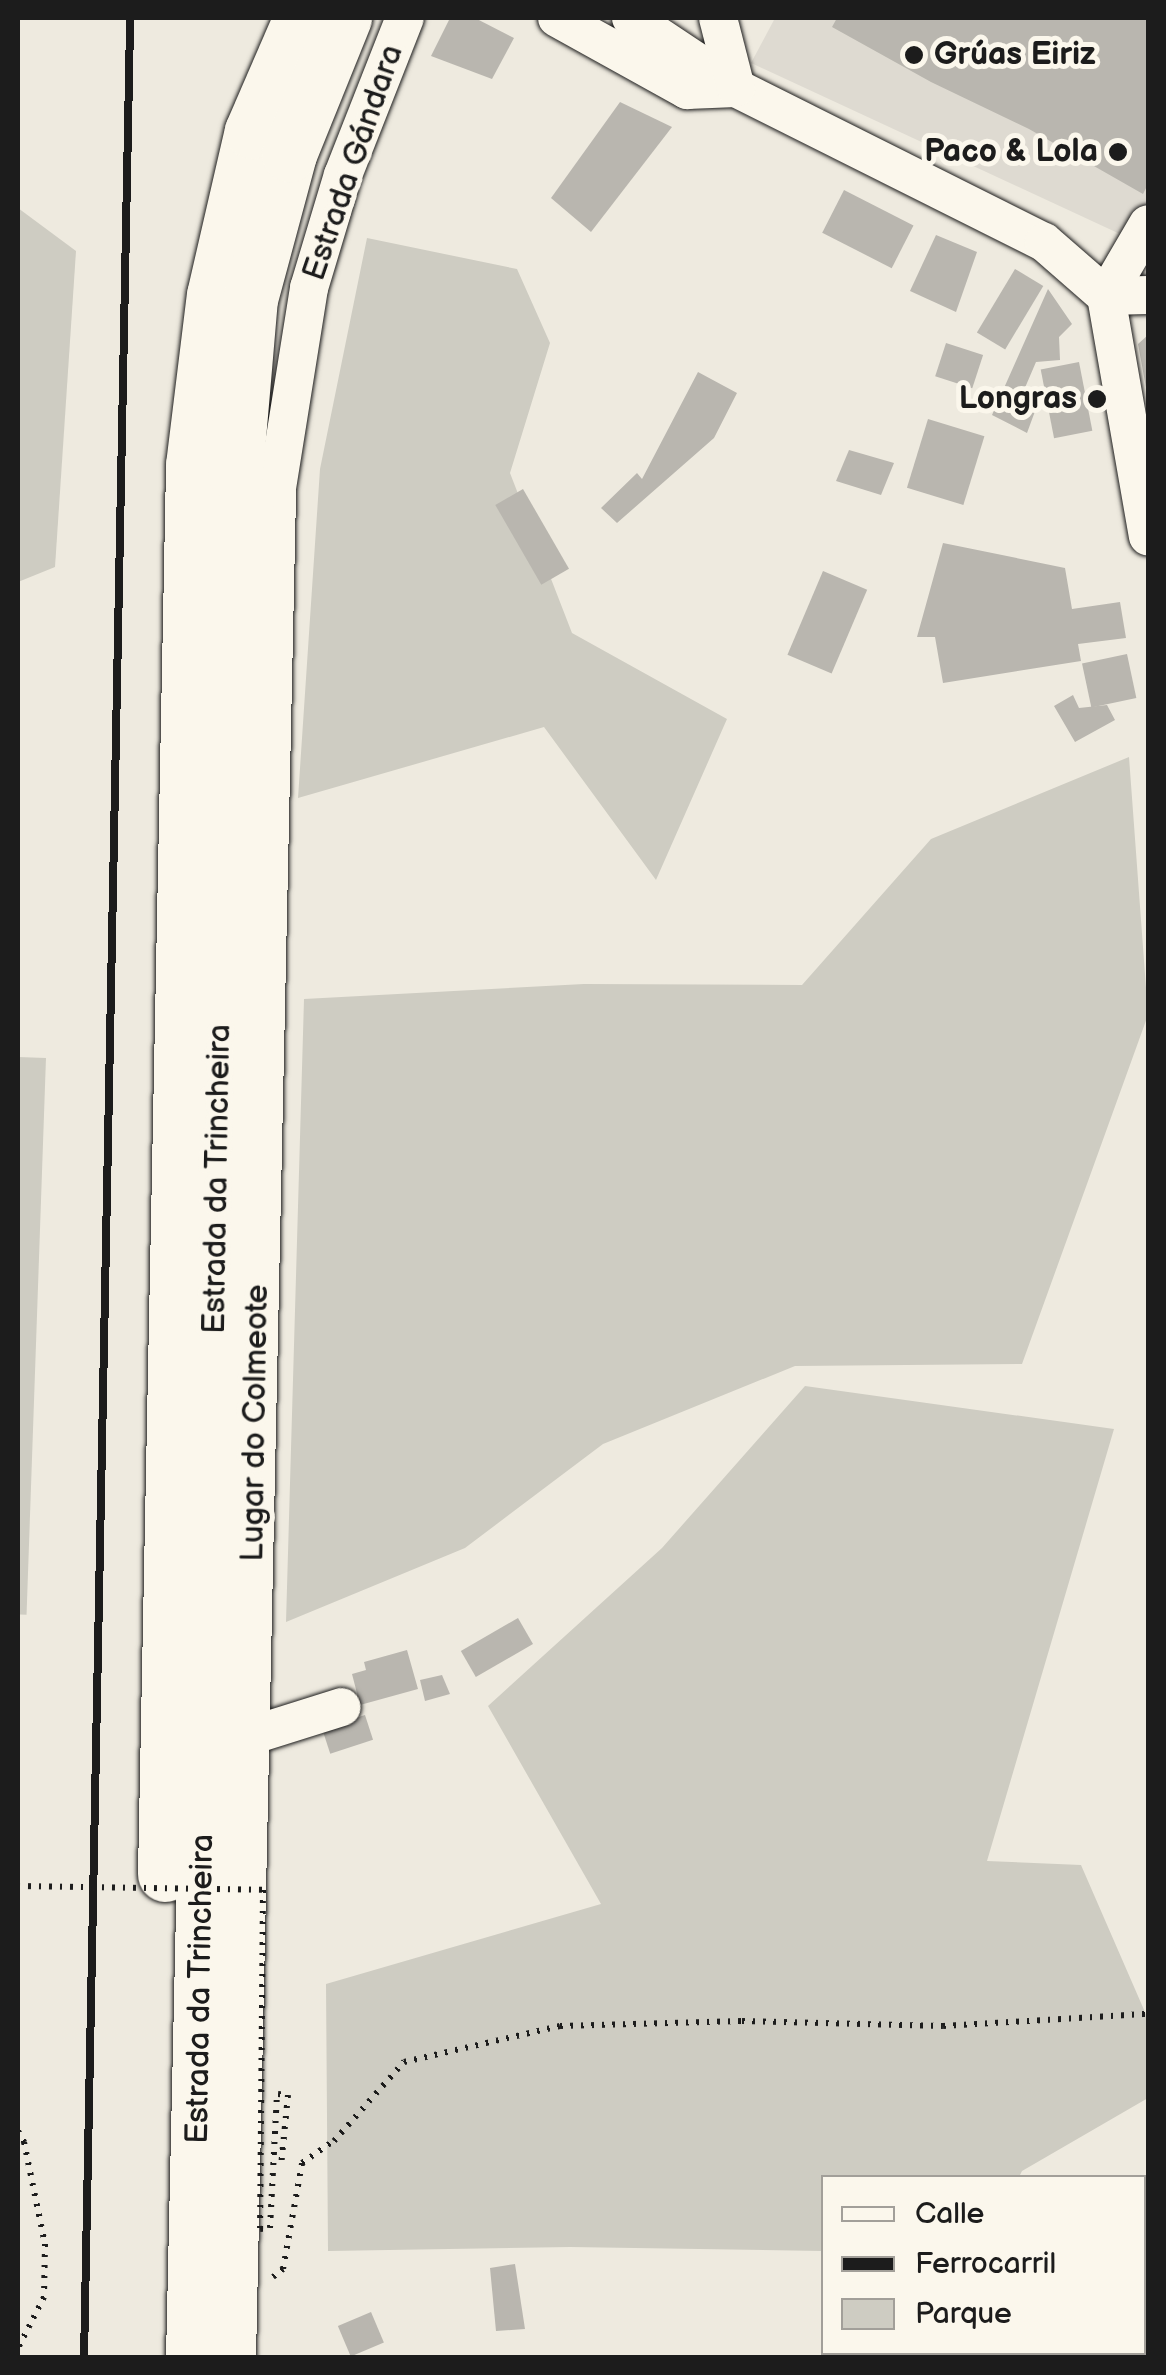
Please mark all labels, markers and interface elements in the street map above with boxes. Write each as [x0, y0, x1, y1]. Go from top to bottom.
place label: Grúas Eiriz [934, 36, 1096, 74]
street label: Estrada Gándara [296, 40, 412, 286]
marker: Grúas Eiriz [903, 44, 925, 66]
place label: Paco & Lola [924, 133, 1098, 171]
marker: Paco & Lola [1107, 141, 1129, 163]
place label: Longras [959, 380, 1077, 418]
marker: Longras [1086, 388, 1108, 410]
street label: Estrada da Trincheira [196, 1023, 240, 1335]
street label: Lugar do Colmeote [234, 1284, 278, 1562]
street label: Estrada da Trincheira [179, 1833, 223, 2145]
legend [821, 2175, 1146, 2355]
text: Calle [915, 2196, 984, 2232]
text: Ferrocarril [915, 2246, 1056, 2282]
text: Parque [915, 2296, 1012, 2332]

